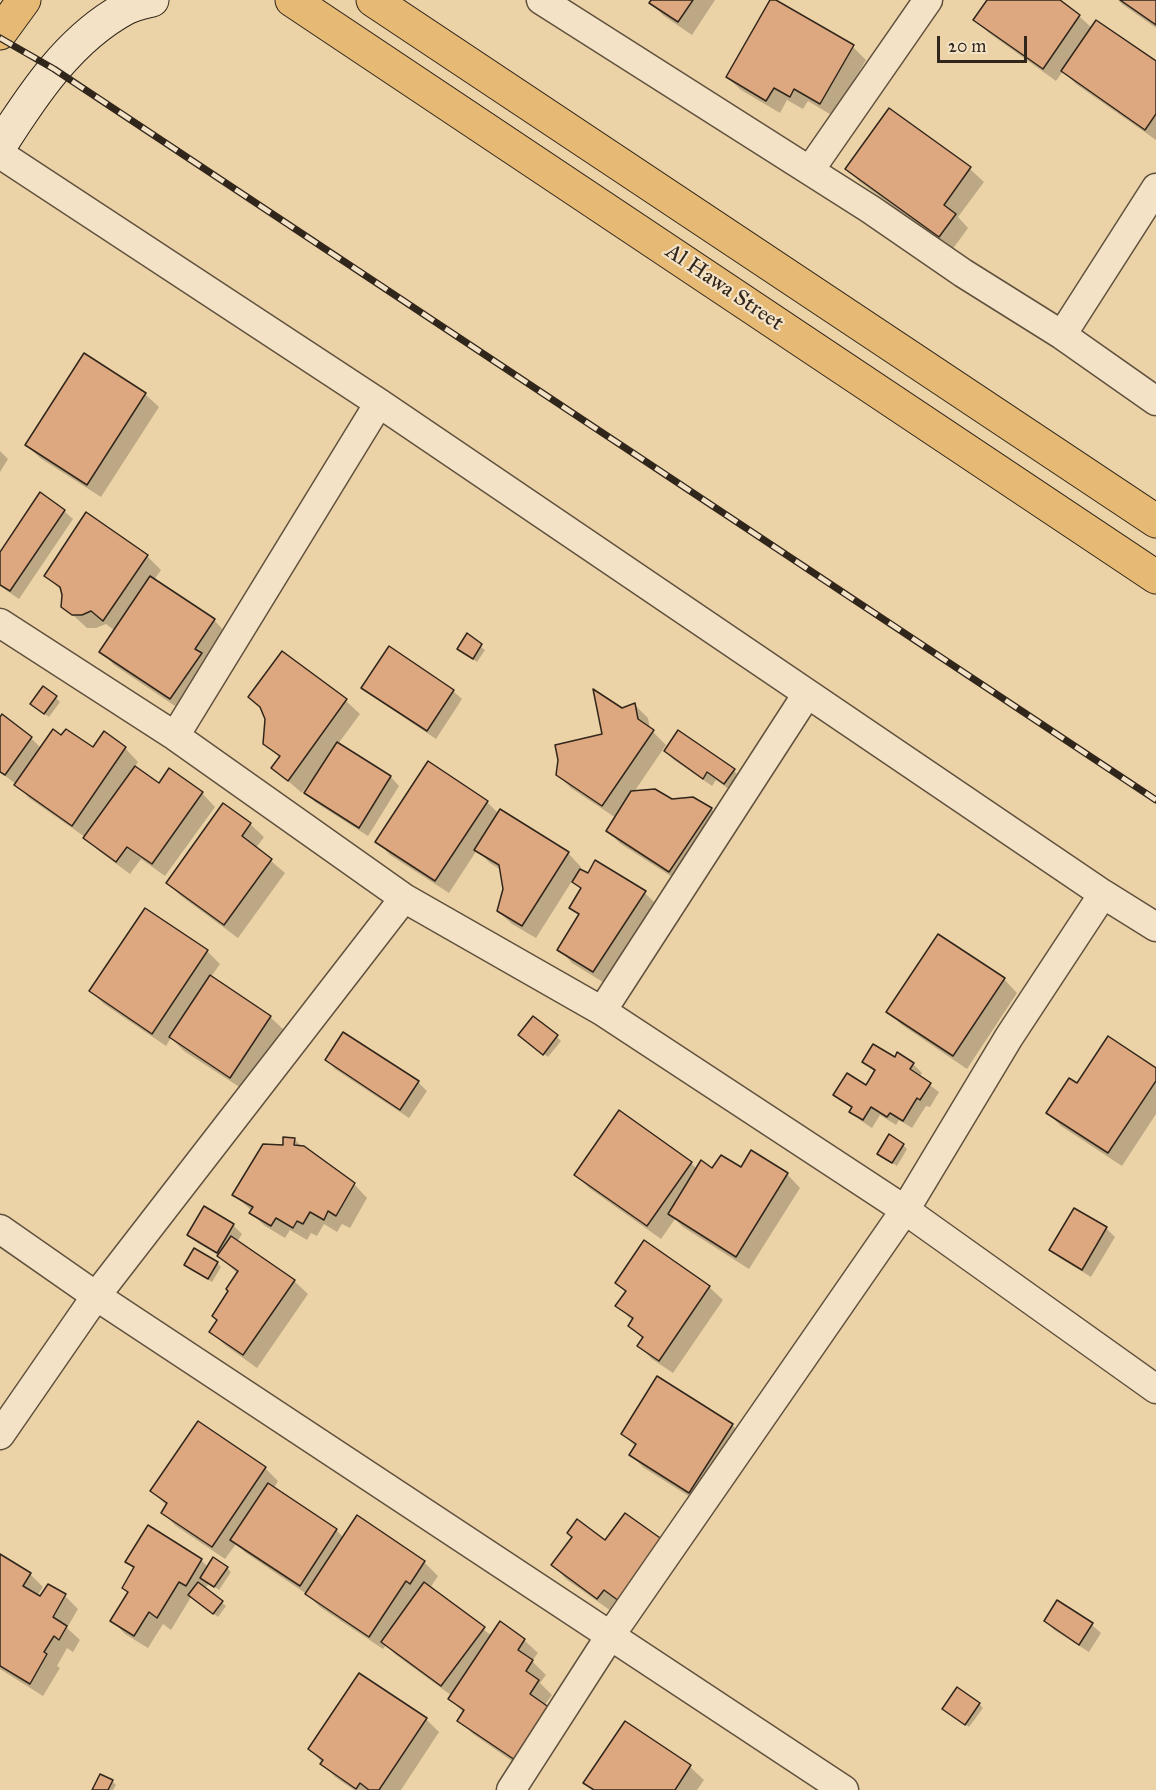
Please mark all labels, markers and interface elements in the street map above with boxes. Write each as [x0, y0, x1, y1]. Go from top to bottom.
scale bar [940, 24, 1030, 62]
text: 20 m [948, 35, 986, 57]
street label: Al Hawa Street [660, 239, 788, 337]

